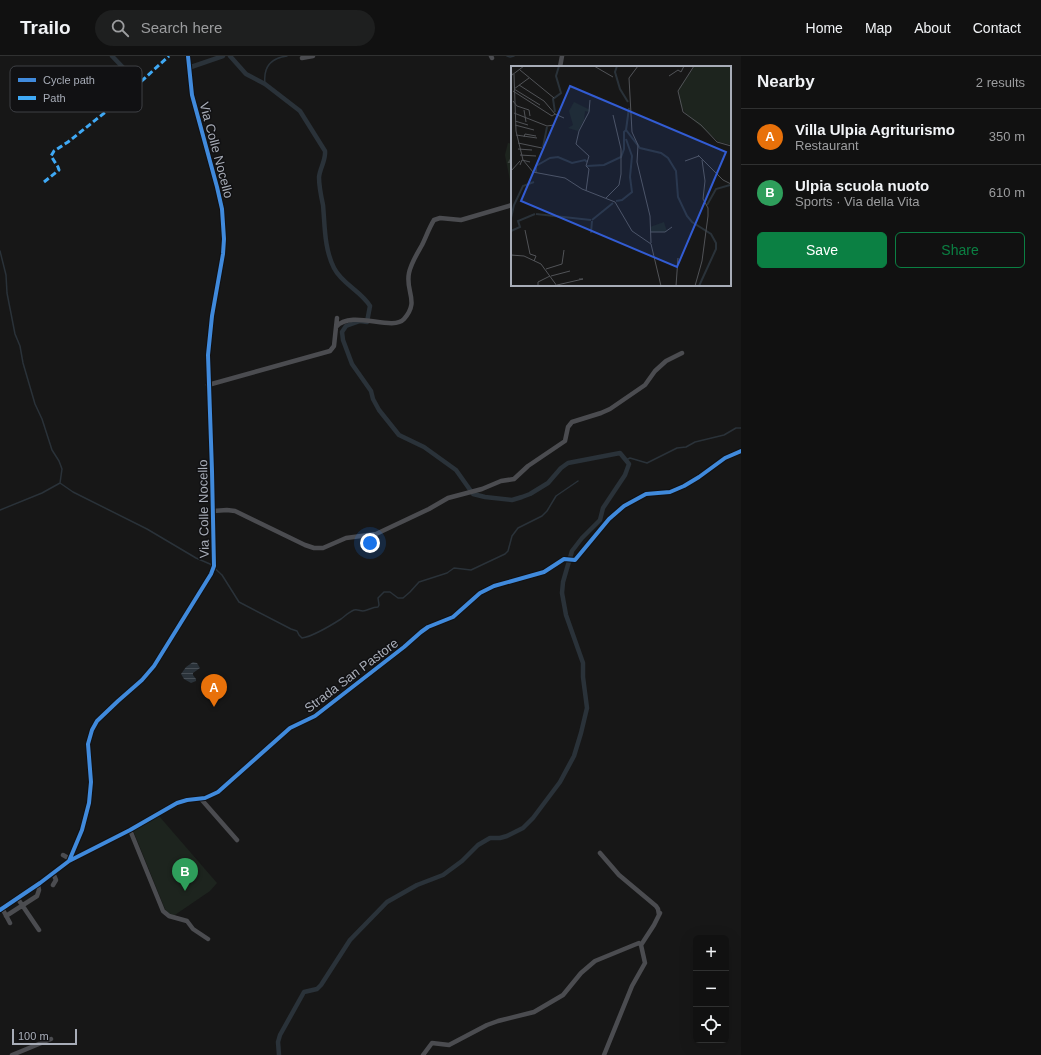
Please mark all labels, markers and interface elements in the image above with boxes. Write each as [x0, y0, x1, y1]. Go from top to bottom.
search box [95, 10, 375, 46]
text: Trailo [20, 17, 71, 38]
icon: search [109, 17, 131, 39]
text: Search here [141, 19, 222, 36]
text: Home [806, 20, 843, 36]
text: Map [865, 20, 892, 36]
text: About [914, 20, 951, 36]
text: Contact [973, 20, 1021, 36]
legend [10, 66, 142, 112]
inset map [511, 66, 731, 286]
text: Nearby [757, 72, 815, 91]
text: Cycle path [43, 74, 95, 86]
text: 2 results [976, 75, 1025, 90]
text: Path [43, 92, 66, 104]
street label: Via Colle Nocello [196, 100, 237, 200]
text: Villa Ulpia Agriturismo [795, 121, 955, 138]
text: A [765, 129, 775, 144]
text: 350 m [989, 129, 1025, 144]
text: Restaurant [795, 138, 859, 153]
text: Ulpia scuola nuoto [795, 177, 929, 194]
text: B [765, 185, 775, 200]
text: 610 m [989, 185, 1025, 200]
text: Sports · Via della Vita [795, 194, 920, 209]
button: Save [757, 232, 887, 268]
button: Share [895, 232, 1025, 268]
street label: Via Colle Nocello [195, 459, 212, 558]
your location [360, 533, 380, 553]
street label: Strada San Pastore [301, 635, 401, 716]
pin: A [201, 674, 227, 707]
pin: B [172, 858, 198, 891]
map controls [693, 935, 729, 1043]
button: + [693, 935, 729, 971]
button: − [693, 971, 729, 1007]
button: locate [693, 1007, 729, 1043]
scale bar [12, 1027, 77, 1046]
text: 100 m [18, 1030, 49, 1042]

